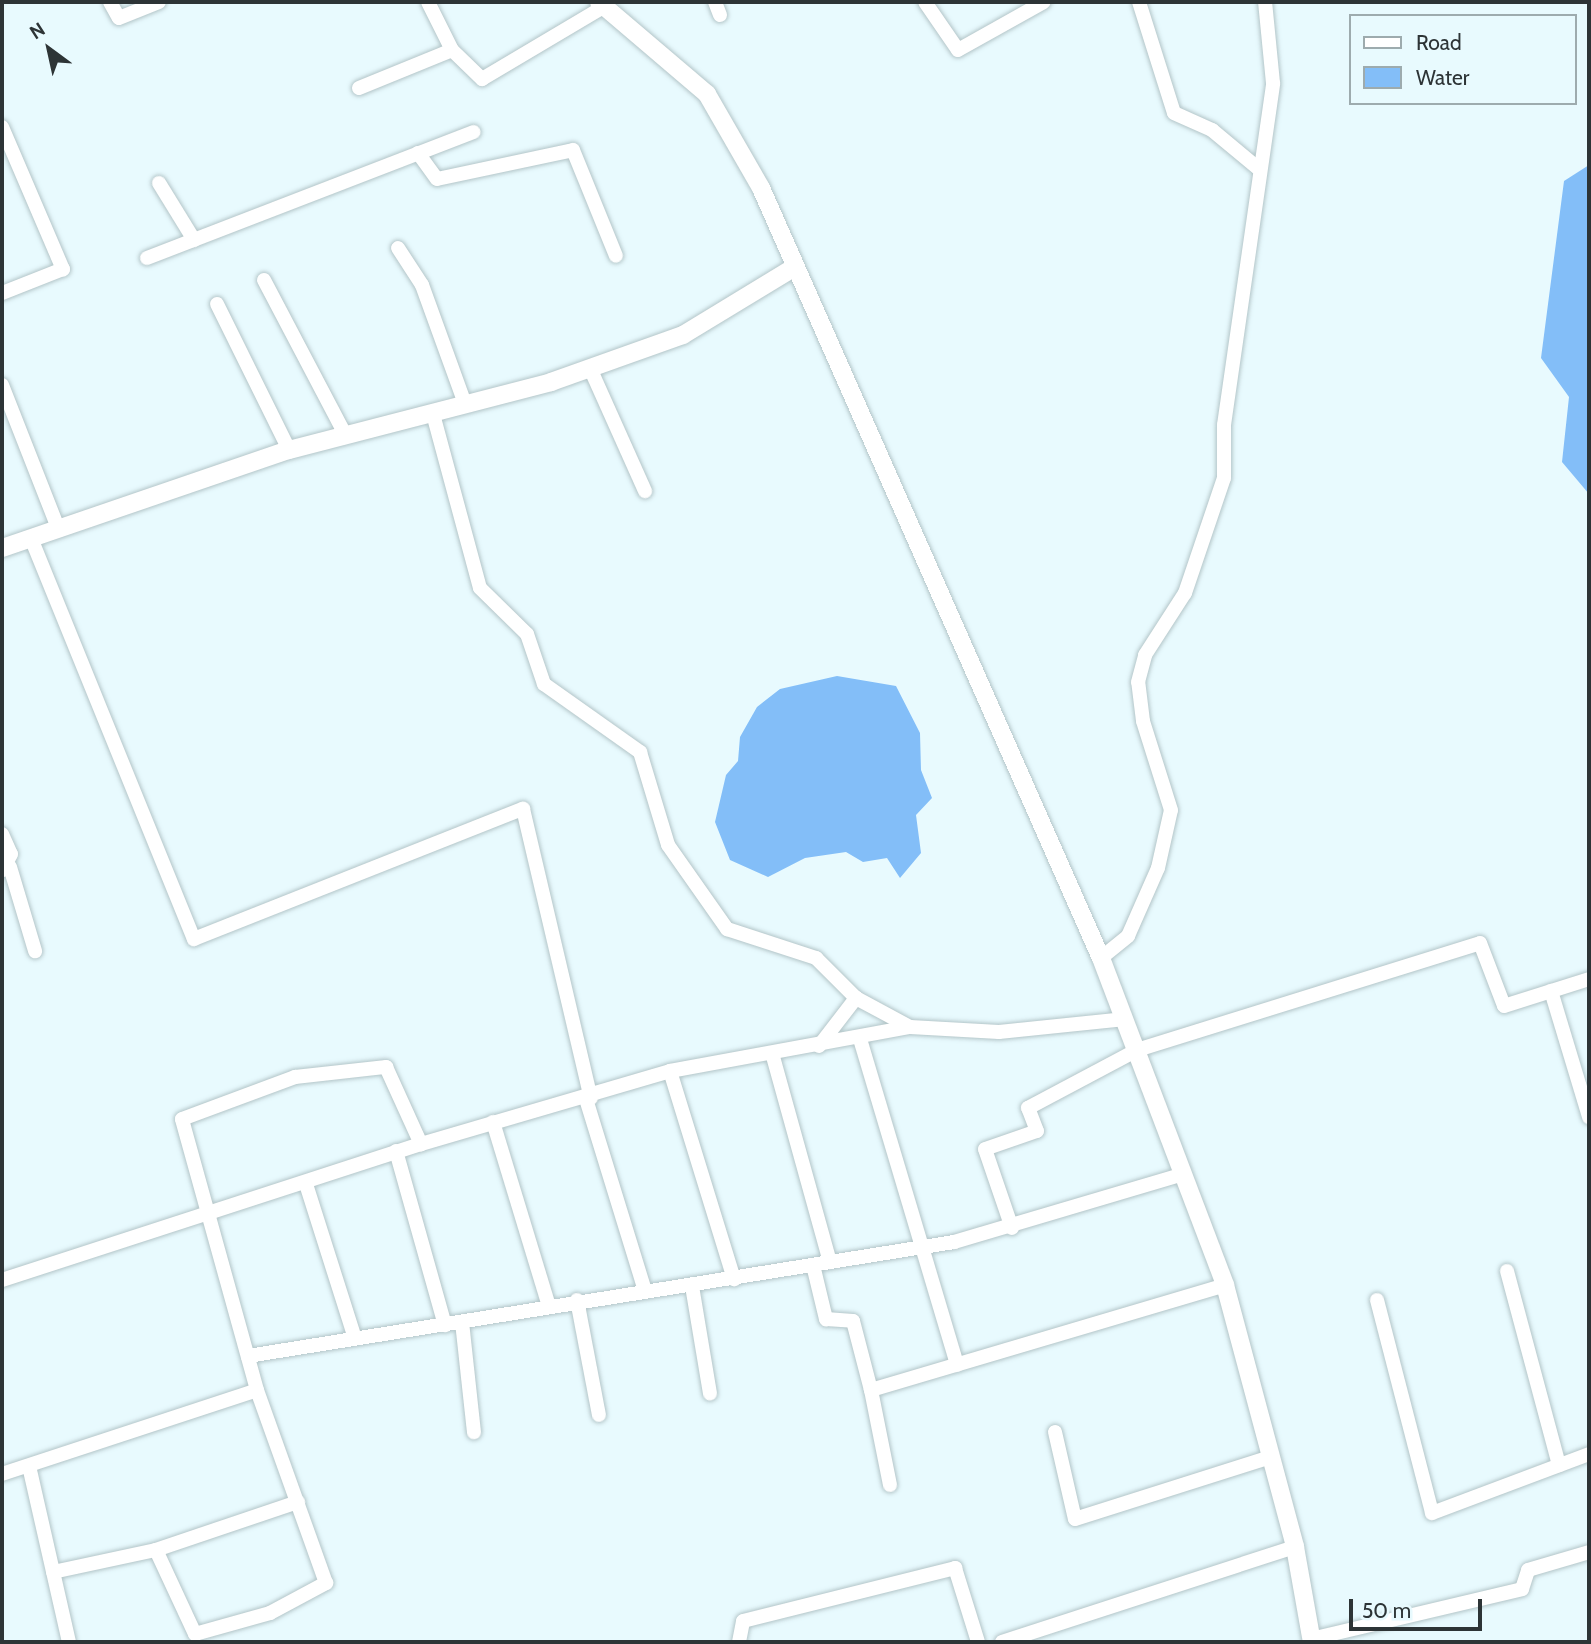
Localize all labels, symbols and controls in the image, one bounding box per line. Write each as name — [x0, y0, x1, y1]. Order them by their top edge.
north arrow — [14, 14, 84, 84]
legend — [1350, 14, 1577, 105]
text: N — [25, 18, 49, 44]
text: Road — [1416, 30, 1462, 55]
text: Water — [1416, 65, 1469, 90]
scale bar — [1353, 1584, 1486, 1628]
text: 50 m — [1362, 1598, 1411, 1623]

